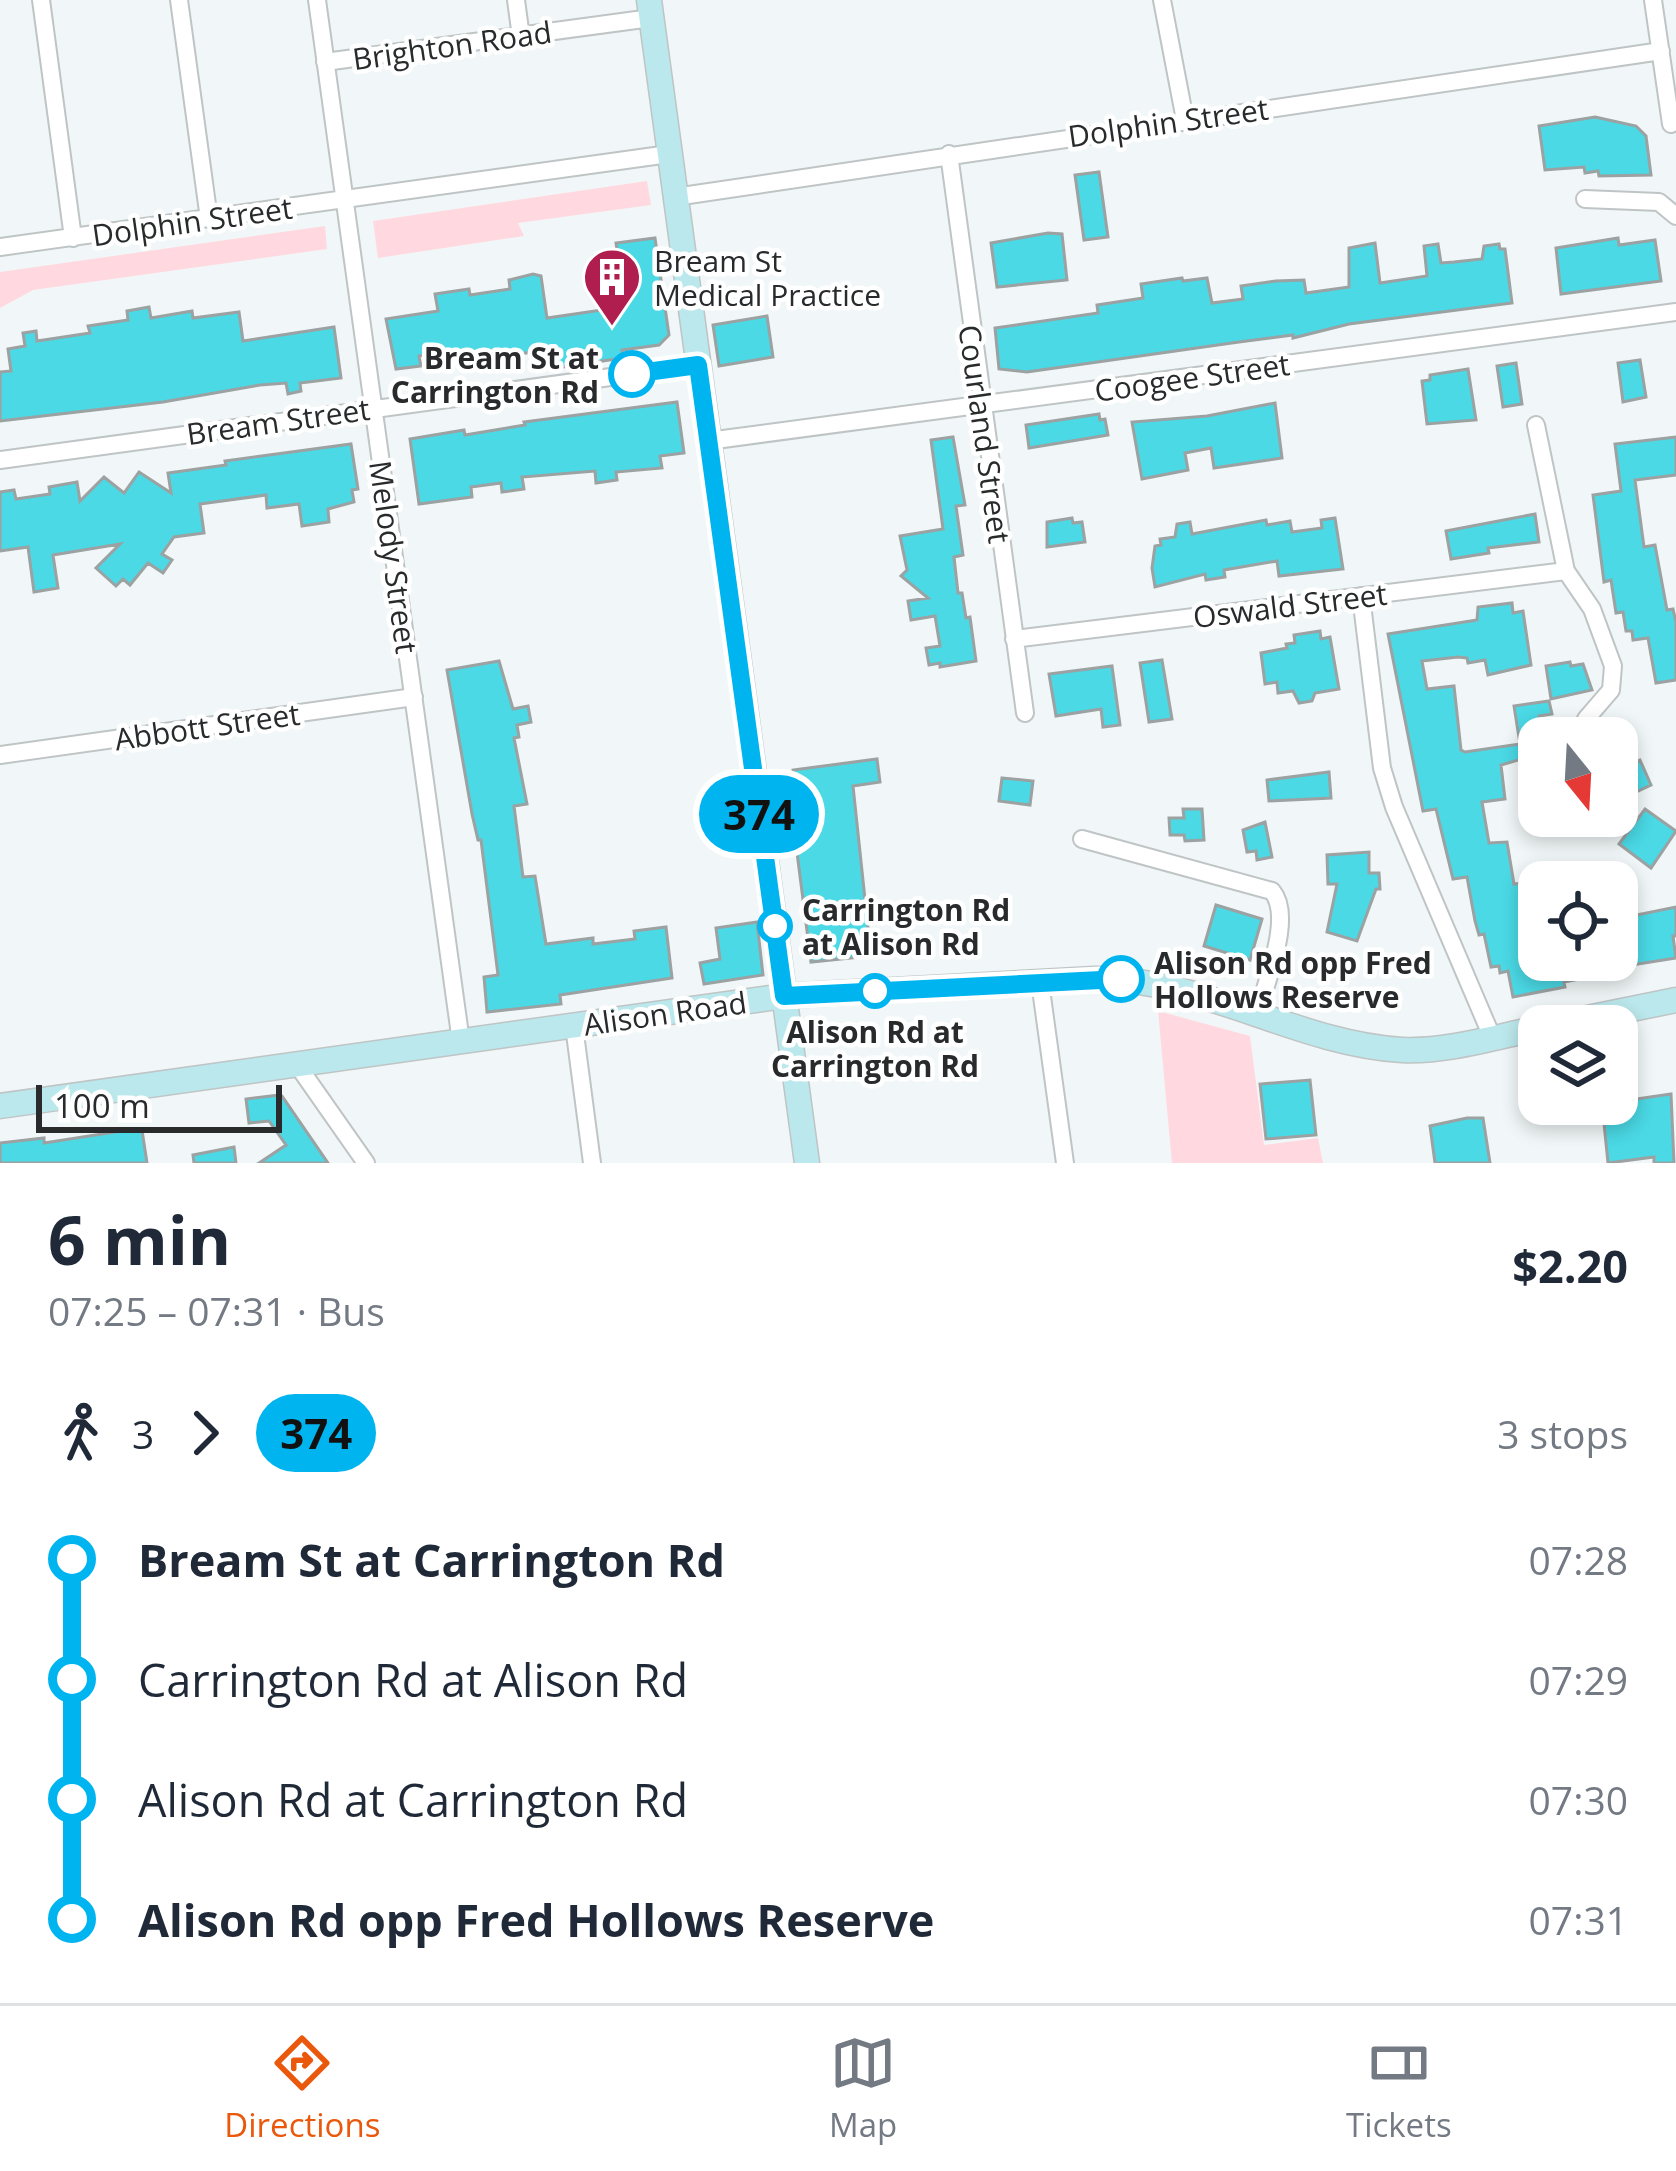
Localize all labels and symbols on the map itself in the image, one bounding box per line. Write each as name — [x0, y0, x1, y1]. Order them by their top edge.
street label: Brighton Road — [350, 11, 554, 79]
street label: Dolphin Street — [1065, 88, 1271, 156]
street label: Dolphin Street — [89, 187, 295, 255]
place label: Bream St Medical Practice — [654, 240, 881, 315]
building icon: Bream St Medical Practice — [581, 246, 643, 328]
street label: Courland Street — [949, 322, 1021, 546]
place label: Bream St at Carrington Rd — [391, 337, 599, 412]
street label: Coogee Street — [1092, 343, 1292, 411]
marker: Bream St at Carrington Rd — [610, 352, 654, 396]
street label: Bream Street — [184, 388, 372, 454]
street label: Melody Street — [360, 458, 428, 656]
street label: Oswald Street — [1191, 573, 1389, 637]
street label: Abbott Street — [112, 693, 302, 759]
north arrow — [1518, 717, 1638, 837]
line badge: 374 — [690, 775, 828, 853]
place label: Carrington Rd at Alison Rd — [802, 889, 1010, 964]
marker: Carrington Rd at Alison Rd — [759, 910, 791, 942]
place label: Alison Rd opp Fred Hollows Reserve — [1154, 942, 1432, 1017]
marker: Alison Rd opp Fred Hollows Reserve — [1099, 957, 1143, 1001]
marker: Alison Rd at Carrington Rd — [859, 975, 891, 1007]
street label: Alison Road — [581, 981, 749, 1045]
place label: Alison Rd at Carrington Rd — [771, 1011, 979, 1086]
scale bar — [36, 1079, 282, 1132]

